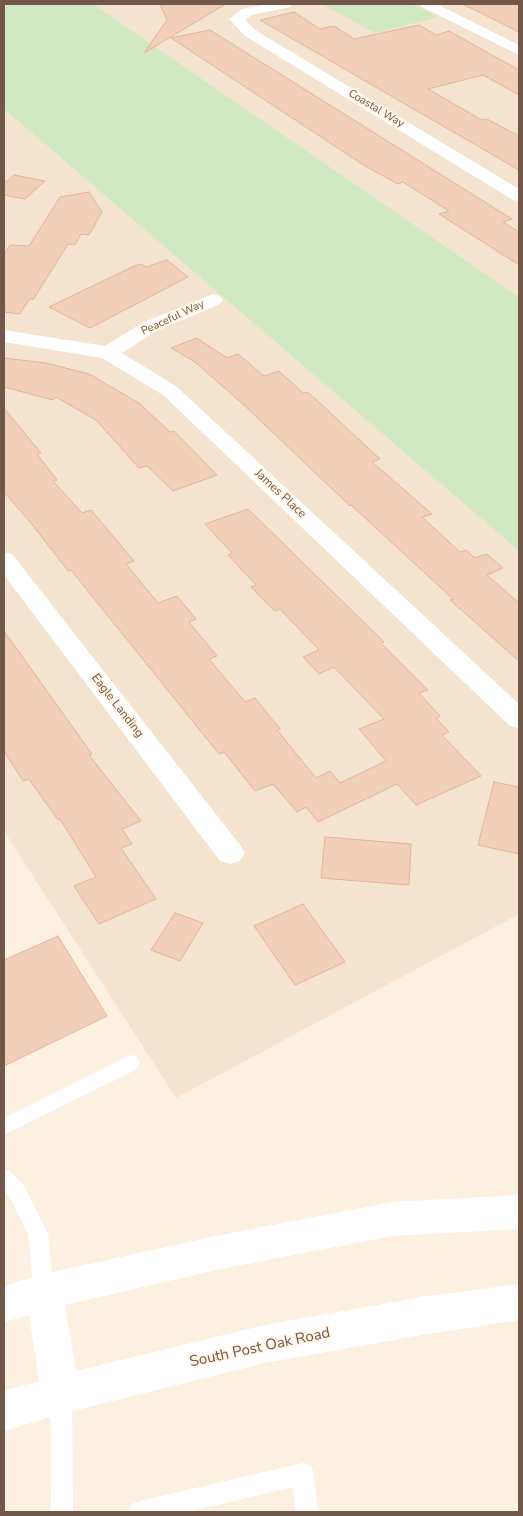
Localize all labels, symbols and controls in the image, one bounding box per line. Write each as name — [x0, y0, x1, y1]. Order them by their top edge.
street label: Coastal Way — [346, 87, 406, 131]
street label: Peaceful Way — [139, 298, 207, 338]
street label: James Place — [251, 467, 309, 521]
street label: Eagle Landing — [88, 671, 146, 741]
street label: South Post Oak Road — [188, 1324, 332, 1372]

